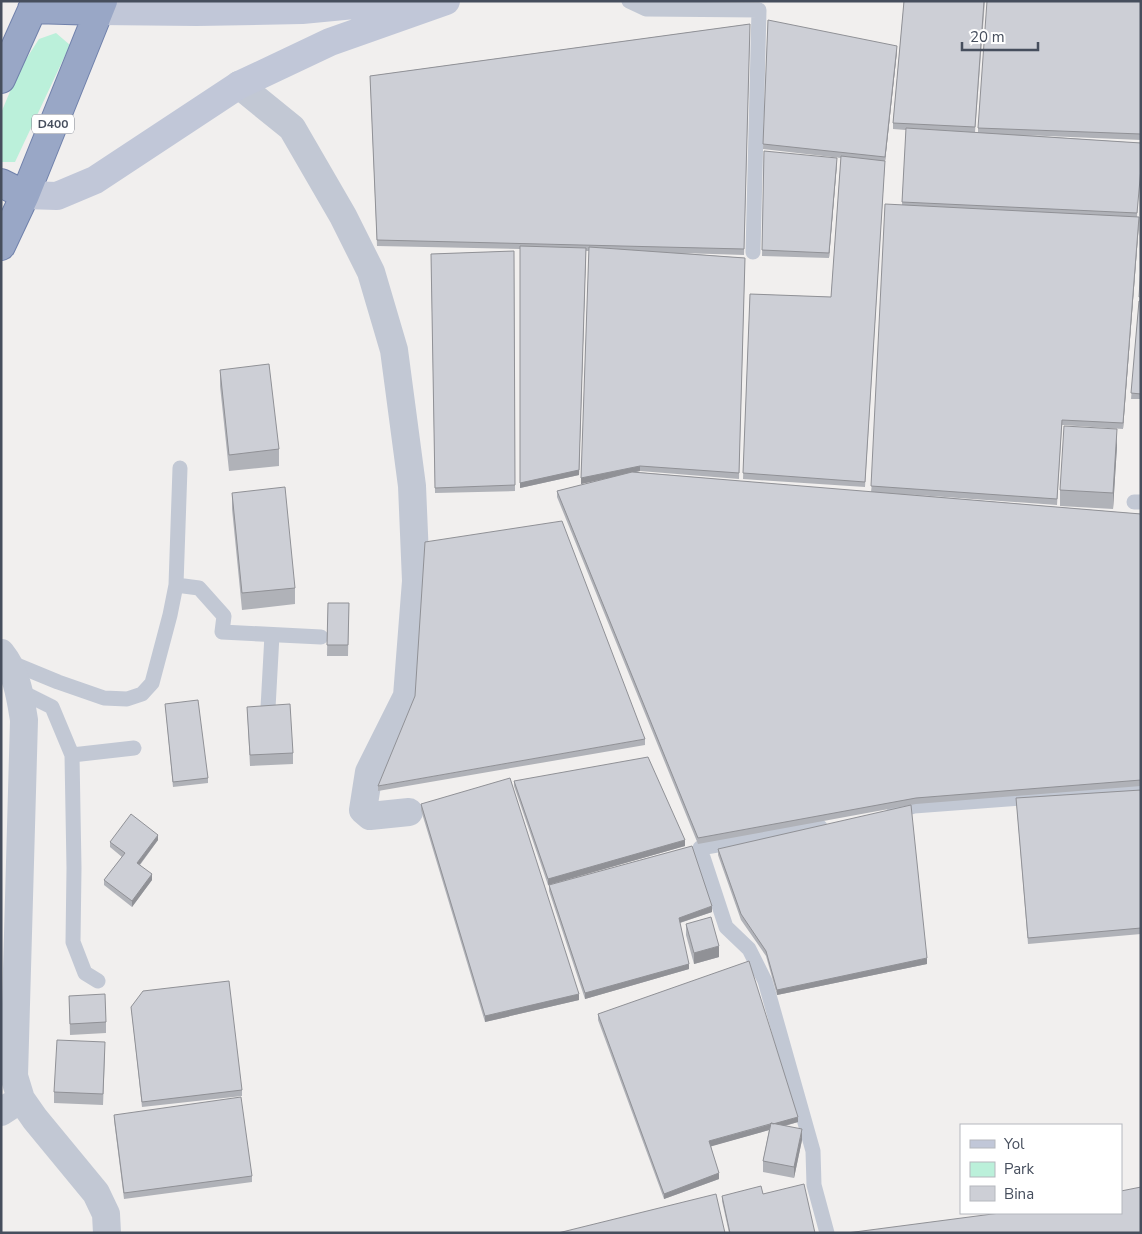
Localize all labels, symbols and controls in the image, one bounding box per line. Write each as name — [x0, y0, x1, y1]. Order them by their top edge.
scale bar — [962, 20, 1038, 52]
text: 20 m — [970, 27, 1005, 47]
road number: D400 — [32, 115, 74, 134]
legend — [960, 1124, 1122, 1214]
text: Yol — [1003, 1134, 1025, 1154]
text: Park — [1004, 1159, 1034, 1179]
text: Bina — [1004, 1184, 1034, 1204]

